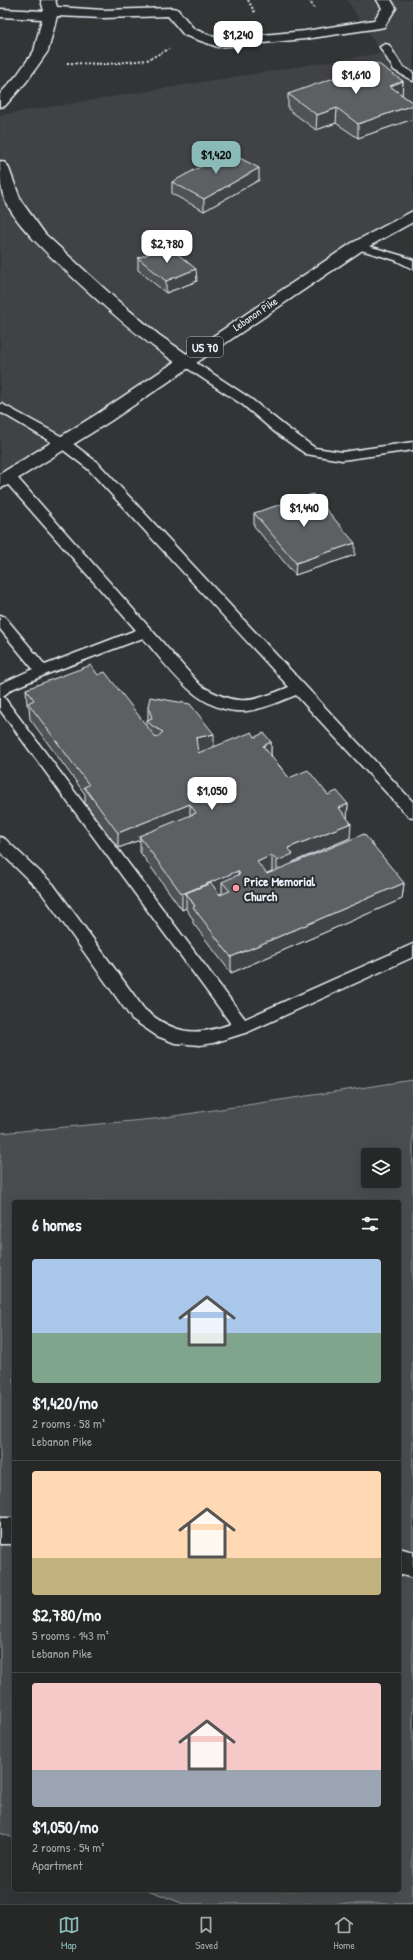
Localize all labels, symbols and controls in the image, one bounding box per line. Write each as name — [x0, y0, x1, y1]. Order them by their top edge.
pin: $1,240 — [205, 21, 271, 55]
text: $1,240 — [223, 25, 253, 43]
pin: $1,610 — [323, 61, 389, 95]
text: $1,610 — [341, 65, 371, 83]
pin: $1,420 — [183, 141, 249, 175]
text: $1,420 — [201, 145, 231, 163]
pin: $2,780 — [134, 230, 200, 264]
text: $2,780 — [150, 234, 184, 252]
street label: Lebanon Pike — [230, 294, 281, 334]
road number: US 70 — [187, 337, 223, 357]
pin: $1,440 — [271, 494, 337, 528]
text: $1,440 — [289, 498, 319, 516]
pin: $1,050 — [179, 777, 245, 811]
text: $1,050 — [196, 781, 228, 799]
place label: Price Memorial Church — [244, 872, 315, 905]
marker: Price Memorial Church — [231, 883, 241, 893]
map controls — [361, 1148, 401, 1188]
button: layers — [361, 1148, 401, 1188]
text: 6 homes — [32, 1213, 82, 1236]
icon: filters — [359, 1213, 381, 1235]
icon: home — [171, 1285, 243, 1357]
text: $1,420/mo — [32, 1391, 98, 1414]
text: 2 rooms · 58 m² — [32, 1414, 105, 1432]
text: Lebanon Pike — [32, 1432, 92, 1450]
icon: home — [171, 1497, 243, 1569]
text: $2,780/mo — [32, 1603, 101, 1626]
text: 5 rooms · 143 m² — [32, 1626, 109, 1644]
text: Lebanon Pike — [32, 1644, 92, 1662]
icon: home — [171, 1709, 243, 1781]
text: $1,050/mo — [32, 1815, 98, 1838]
text: 2 rooms · 54 m² — [32, 1838, 104, 1856]
text: Apartment — [32, 1856, 83, 1874]
tab: Map — [58, 1914, 80, 1952]
tab: Saved — [195, 1914, 218, 1952]
tab: Home — [333, 1914, 355, 1952]

